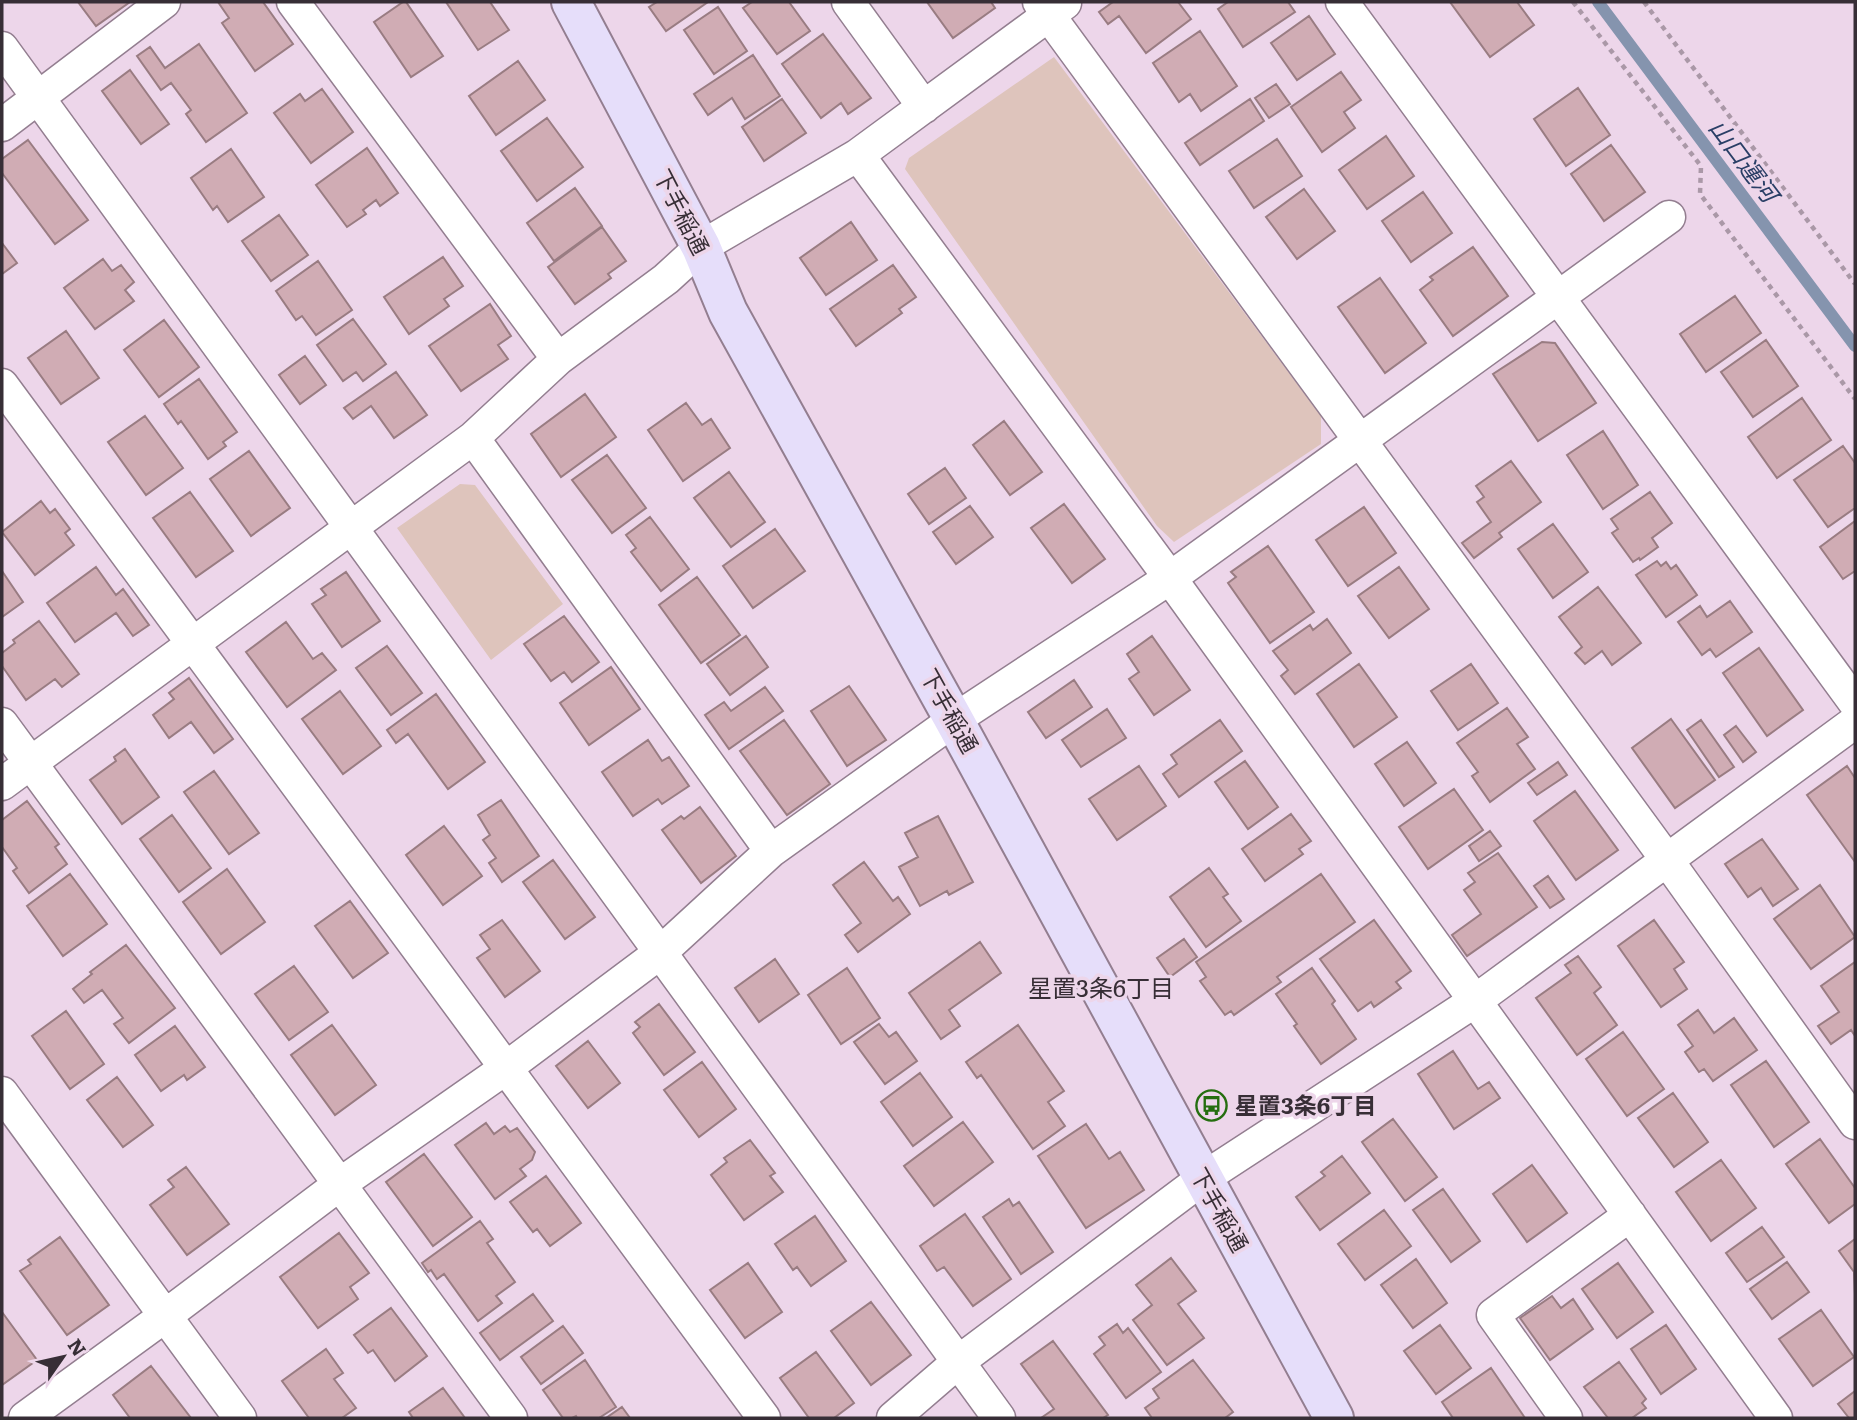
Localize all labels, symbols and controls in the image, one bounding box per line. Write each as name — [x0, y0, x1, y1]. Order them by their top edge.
water label: 山口運河 — [1702, 111, 1790, 212]
street label: 下手稲通 — [647, 162, 719, 260]
street label: 下手稲通 — [914, 662, 988, 759]
district label: 星置3条6丁目 — [1028, 969, 1174, 1004]
place label: 星置3条6丁目 — [1235, 1087, 1376, 1121]
bus stop icon: 星置3条6丁目 — [1195, 1089, 1229, 1123]
street label: 下手稲通 — [1184, 1161, 1258, 1258]
north arrow — [28, 1322, 98, 1392]
text: N — [62, 1332, 94, 1361]

